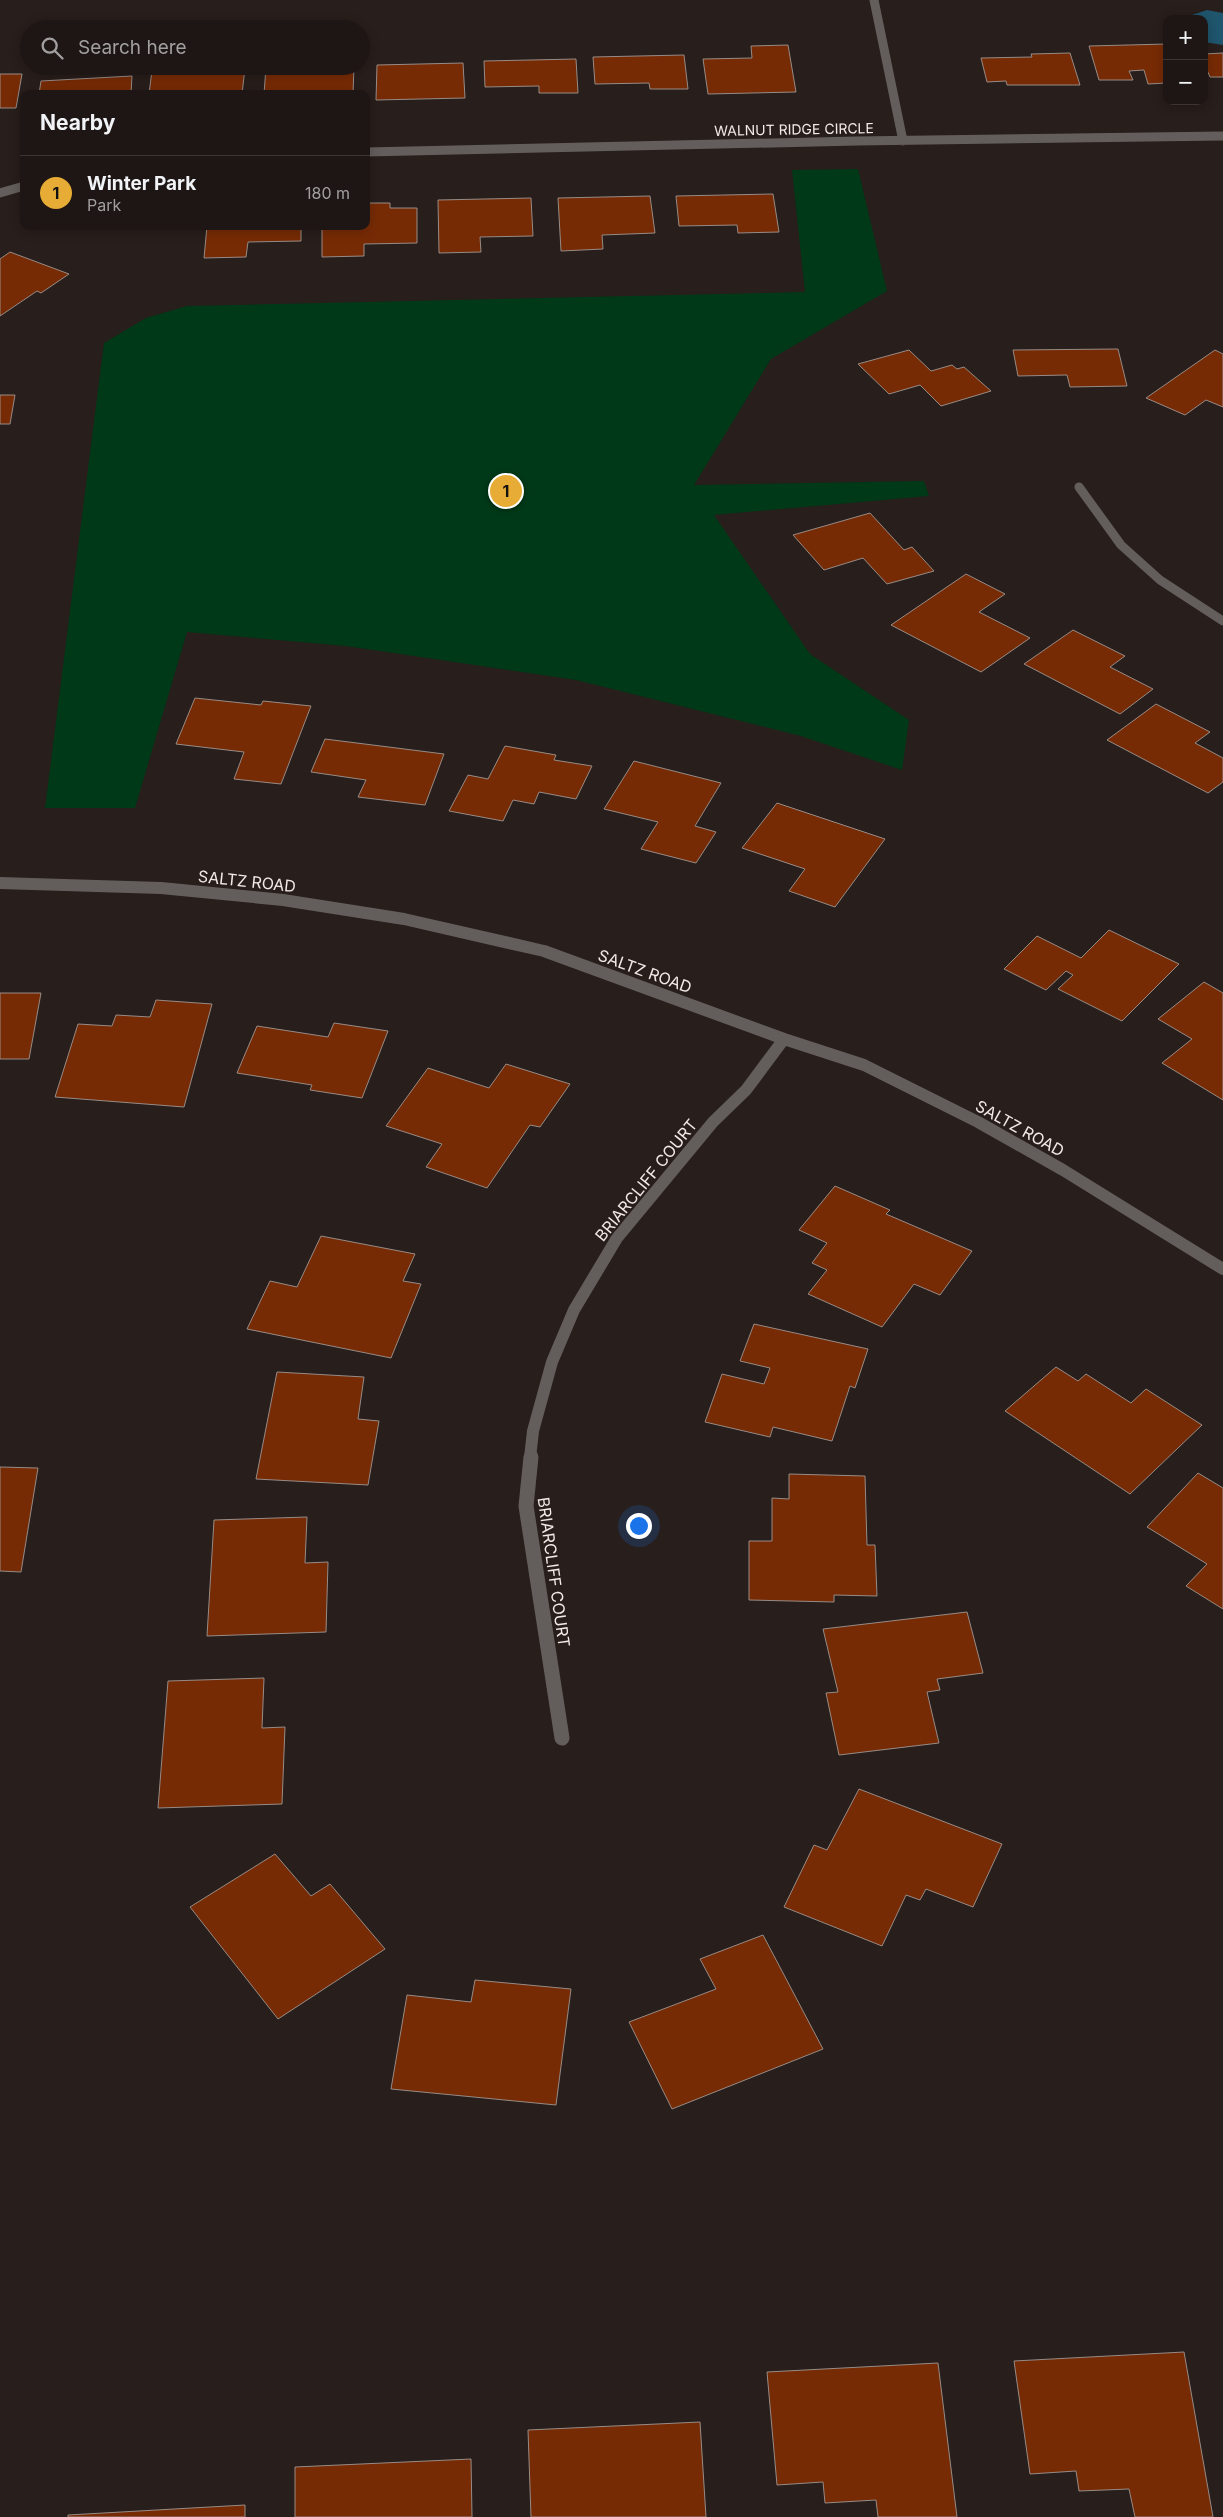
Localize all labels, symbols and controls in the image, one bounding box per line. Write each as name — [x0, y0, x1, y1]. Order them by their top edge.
map controls — [1163, 15, 1208, 105]
button: + — [1163, 15, 1208, 60]
search box — [20, 20, 370, 75]
icon: search — [38, 34, 66, 62]
text: Search here — [78, 36, 187, 59]
button: − — [1163, 60, 1208, 105]
text: Nearby — [40, 110, 115, 135]
street label: WALNUT RIDGE CIRCLE — [714, 119, 874, 139]
text: Winter Park — [87, 172, 196, 195]
text: 1 — [53, 183, 59, 203]
text: 180 m — [305, 183, 350, 203]
text: Park — [87, 195, 121, 215]
pin: 1 — [490, 472, 522, 510]
street label: SALTZ ROAD — [197, 866, 297, 896]
street label: SALTZ ROAD — [595, 945, 695, 997]
street label: SALTZ ROAD — [972, 1095, 1068, 1161]
street label: BRIARCLIFF COURT — [591, 1115, 701, 1245]
street label: BRIARCLIFF COURT — [534, 1496, 574, 1648]
your location — [626, 1513, 652, 1539]

